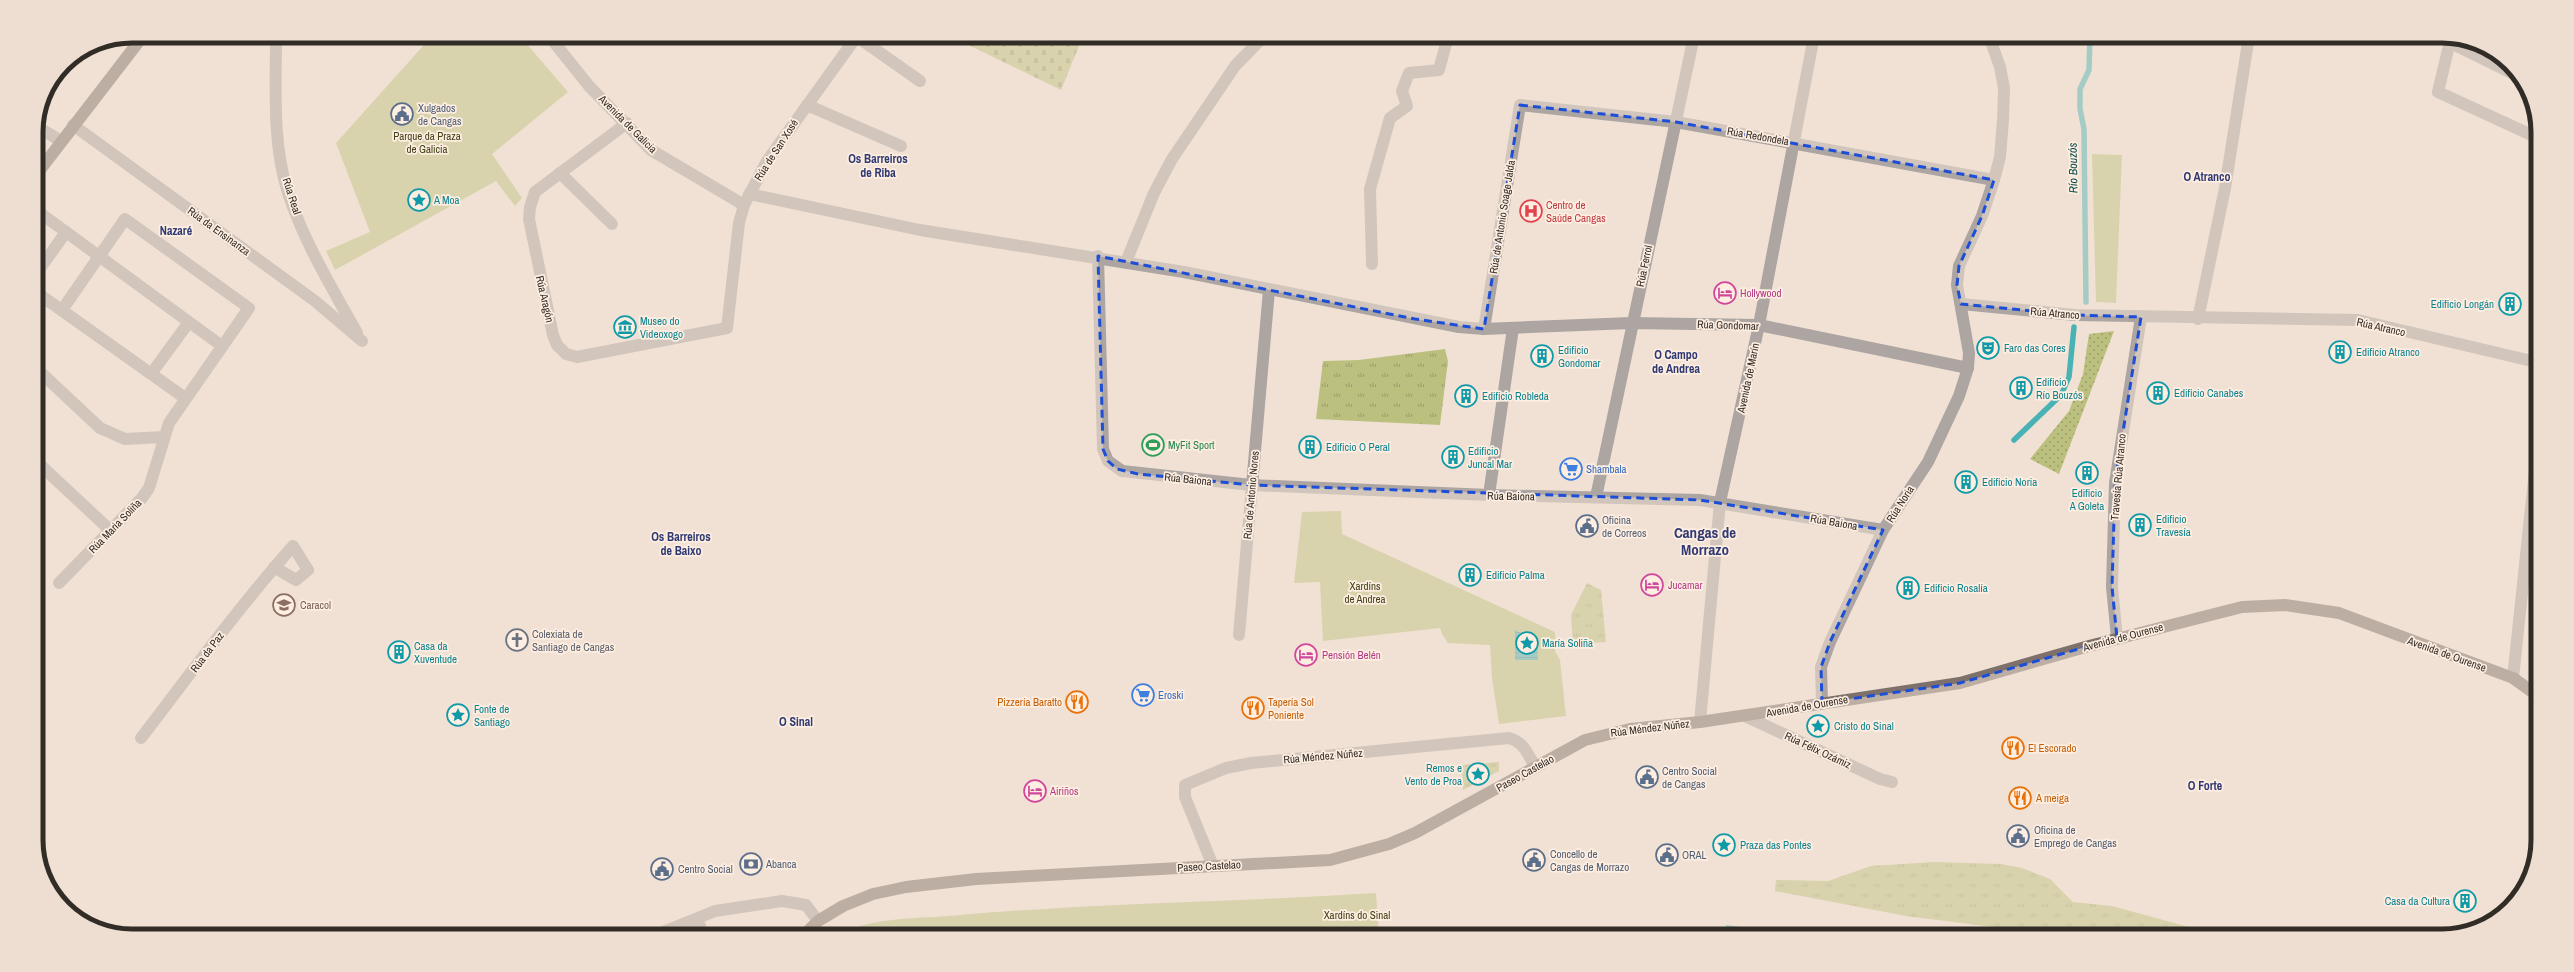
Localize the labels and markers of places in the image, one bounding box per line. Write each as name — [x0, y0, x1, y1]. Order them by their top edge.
public building icon: Xulgados de Cangas — [389, 101, 415, 127]
place label: Xulgados de Cangas — [418, 101, 462, 128]
place icon: A Moa — [406, 187, 432, 213]
place label: A Moa — [433, 193, 460, 207]
hospital icon: Centro de Saúde Cangas — [1518, 198, 1544, 224]
place label: Centro de Saúde Cangas — [1546, 198, 1606, 225]
hotel icon: Hollywood — [1712, 280, 1738, 306]
place label: Hollywood — [1740, 286, 1782, 300]
building icon: Edificio Longán — [2497, 291, 2523, 317]
place label: Edificio Longán — [2431, 297, 2494, 311]
museum icon: Museo do Videoxogo — [612, 314, 638, 340]
place label: Museo do Videoxogo — [640, 314, 683, 341]
theatre icon: Faro das Cores — [1975, 335, 2001, 361]
building icon: Edificio Atranco — [2327, 339, 2353, 365]
place label: Faro das Cores — [2004, 341, 2066, 355]
building icon: Edificio Gondomar — [1529, 343, 1555, 369]
place label: Edificio Gondomar — [1558, 343, 1601, 370]
place label: Edificio Atranco — [2356, 345, 2420, 359]
building icon: Edificio Río Bouzós — [2008, 375, 2034, 401]
place label: Edificio Río Bouzós — [2036, 375, 2083, 402]
building icon: Edificio Canabes — [2145, 380, 2171, 406]
building icon: Edificio Robleda — [1453, 383, 1479, 409]
place label: Edificio Canabes — [2174, 386, 2244, 400]
place label: Edificio Robleda — [1482, 389, 1549, 403]
sports icon: MyFit Sport — [1140, 432, 1166, 458]
building icon: Edificio O Peral — [1297, 434, 1323, 460]
place label: MyFit Sport — [1168, 438, 1215, 452]
place label: Edificio O Peral — [1326, 440, 1390, 454]
building icon: Edificio Juncal Mar — [1440, 444, 1466, 470]
place label: Edificio Juncal Mar — [1468, 444, 1512, 471]
supermarket icon: Shambala — [1558, 456, 1584, 482]
building icon: Edificio A Goleta — [2074, 460, 2100, 486]
place label: Shambala — [1586, 462, 1627, 476]
building icon: Edificio Noria — [1953, 469, 1979, 495]
place label: Edificio Noria — [1982, 475, 2037, 489]
place label: Edificio A Goleta — [2069, 486, 2104, 513]
building icon: Edificio Travesía — [2127, 512, 2153, 538]
place label: Edificio Travesía — [2156, 512, 2191, 539]
public building icon: Oficina de Correos — [1574, 513, 1600, 539]
place label: Oficina de Correos — [1602, 513, 1647, 540]
building icon: Edificio Palma — [1457, 562, 1483, 588]
place label: Edificio Palma — [1486, 568, 1545, 582]
hotel icon: Jucamar — [1639, 572, 1665, 598]
building icon: Edificio Rosalía — [1895, 575, 1921, 601]
place label: Jucamar — [1668, 578, 1703, 592]
place label: Edificio Rosalía — [1924, 581, 1988, 595]
school or university icon: Caracol — [271, 592, 297, 618]
place label: Caracol — [300, 598, 331, 612]
church icon: Colexiata de Santiago de Cangas — [504, 627, 530, 653]
place label: Colexiata de Santiago de Cangas — [532, 627, 615, 654]
place icon: María Soliña — [1514, 630, 1540, 656]
place label: María Soliña — [1542, 636, 1593, 650]
building icon: Casa da Xuventude — [386, 639, 412, 665]
place label: Casa da Xuventude — [414, 639, 457, 666]
hotel icon: Pensión Belén — [1293, 642, 1319, 668]
place label: Pensión Belén — [1322, 648, 1381, 662]
supermarket icon: Eroski — [1130, 682, 1156, 708]
place label: Eroski — [1158, 688, 1184, 702]
restaurant icon: Pizzería Baratto — [1064, 689, 1090, 715]
place label: Pizzería Baratto — [997, 695, 1062, 709]
restaurant icon: Tapería Sol Poniente — [1240, 695, 1266, 721]
place label: Tapería Sol Poniente — [1268, 695, 1314, 722]
place icon: Fonte de Santiago — [445, 702, 471, 728]
place label: Fonte de Santiago — [474, 702, 510, 729]
place icon: Cristo do Sinal — [1805, 713, 1831, 739]
place label: Cristo do Sinal — [1834, 719, 1894, 733]
restaurant icon: El Escorado — [2000, 735, 2026, 761]
place label: El Escorado — [2028, 741, 2077, 755]
place label: Remos e Vento de Proa — [1405, 761, 1462, 788]
place icon: Remos e Vento de Proa — [1465, 761, 1491, 787]
public building icon: Centro Social de Cangas — [1634, 764, 1660, 790]
place label: Centro Social de Cangas — [1662, 764, 1717, 791]
hotel icon: Airiños — [1022, 778, 1048, 804]
place label: Airiños — [1049, 784, 1079, 798]
restaurant icon: A meiga — [2007, 785, 2033, 811]
place label: A meiga — [2035, 791, 2069, 805]
public building icon: Oficina de Emprego de Cangas — [2005, 823, 2031, 849]
place label: Oficina de Emprego de Cangas — [2034, 823, 2117, 850]
place icon: Praza das Pontes — [1711, 832, 1737, 858]
place label: Praza das Pontes — [1740, 838, 1812, 852]
public building icon: ORAL — [1654, 842, 1680, 868]
public building icon: Concello de Cangas de Morrazo — [1521, 847, 1547, 873]
place label: Concello de Cangas de Morrazo — [1550, 847, 1629, 874]
place label: ORAL — [1682, 848, 1707, 862]
bank icon: Abanca — [738, 851, 764, 877]
public building icon: Centro Social — [649, 856, 675, 882]
place label: Abanca — [765, 857, 797, 871]
place label: Centro Social — [678, 862, 733, 876]
building icon: Casa da Cultura — [2452, 888, 2478, 914]
place label: Casa da Cultura — [2385, 894, 2450, 908]

